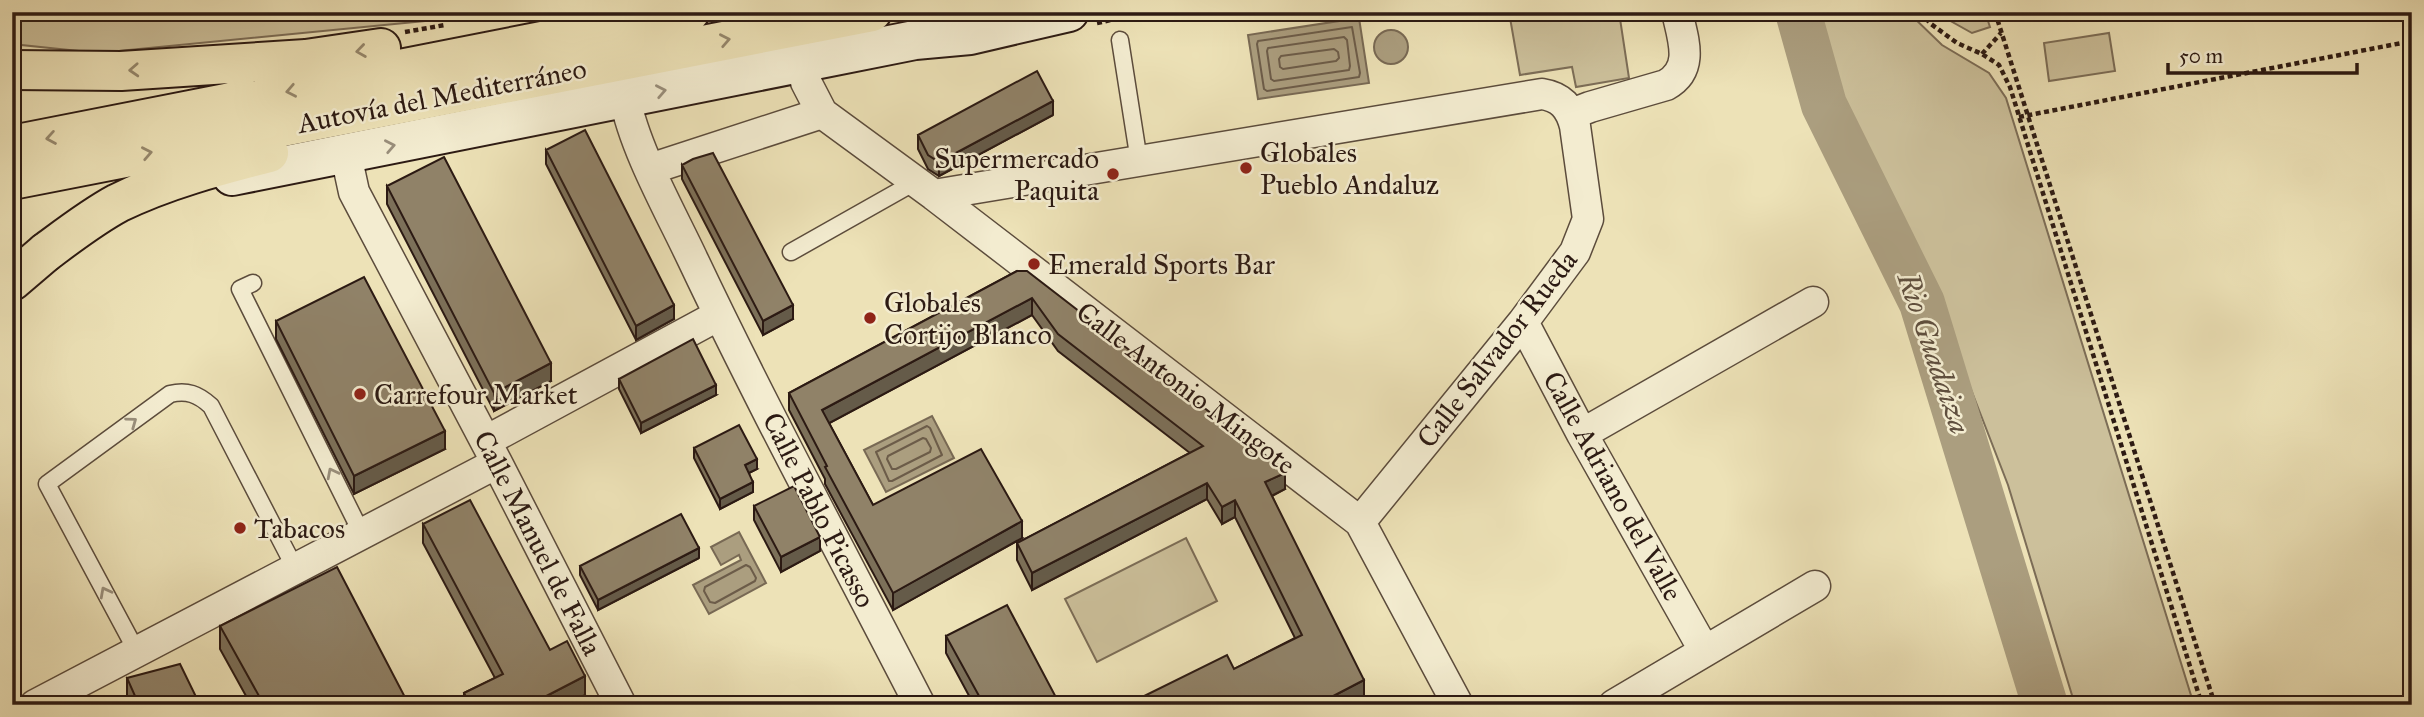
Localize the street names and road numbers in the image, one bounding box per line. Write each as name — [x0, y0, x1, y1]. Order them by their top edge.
street label: Autovía del Mediterráneo — [294, 51, 589, 141]
street label: Calle Salvador Rueda — [1409, 243, 1585, 455]
street label: Calle Antonio Mingote — [1069, 294, 1303, 482]
street label: Calle Adriano del Valle — [1535, 365, 1691, 607]
street label: Calle Pablo Picasso — [755, 407, 883, 613]
street label: Calle Manuel de Falla — [466, 425, 610, 661]

